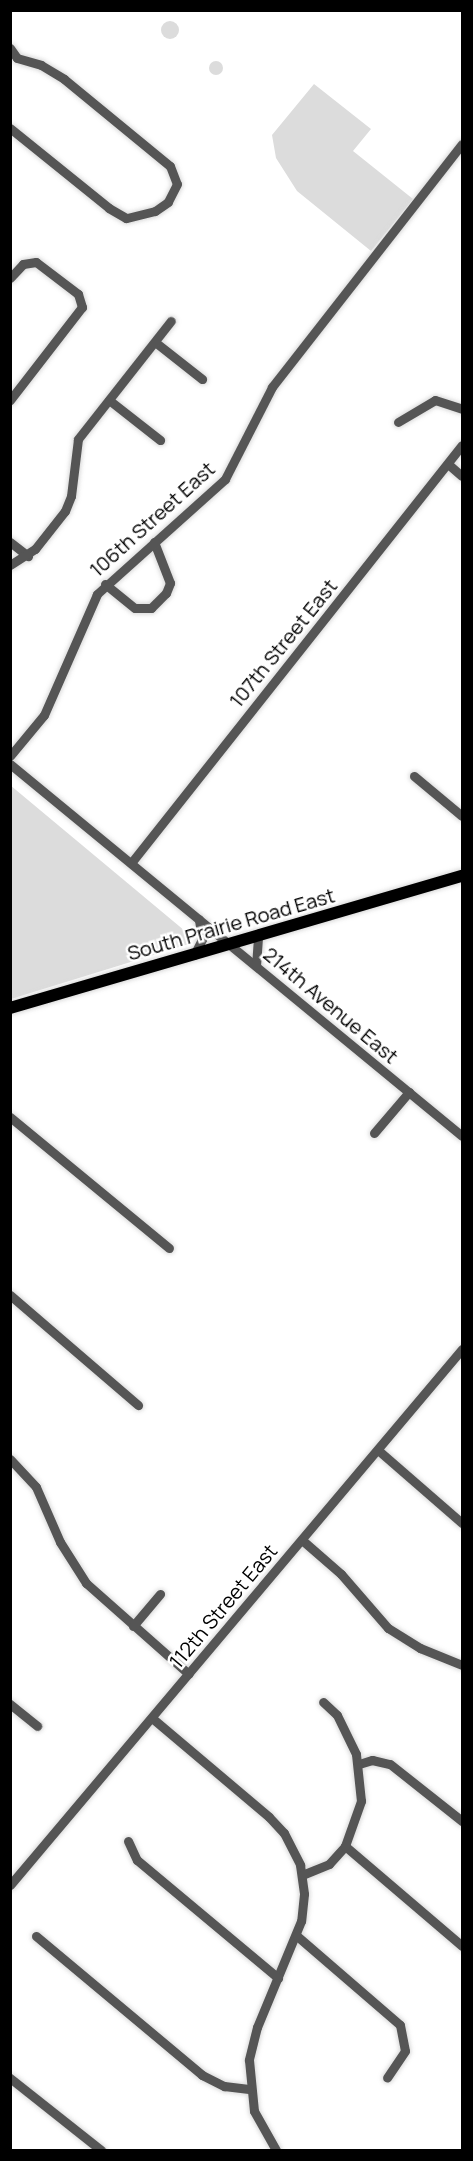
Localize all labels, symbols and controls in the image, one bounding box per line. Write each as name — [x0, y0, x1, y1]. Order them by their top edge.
street label: 106th Street East — [84, 457, 220, 581]
street label: 107th Street East — [224, 574, 342, 712]
street label: South Prairie Road East — [125, 883, 337, 965]
street label: 214th Avenue East — [259, 942, 403, 1068]
street label: 112th Street East — [164, 1539, 282, 1673]

